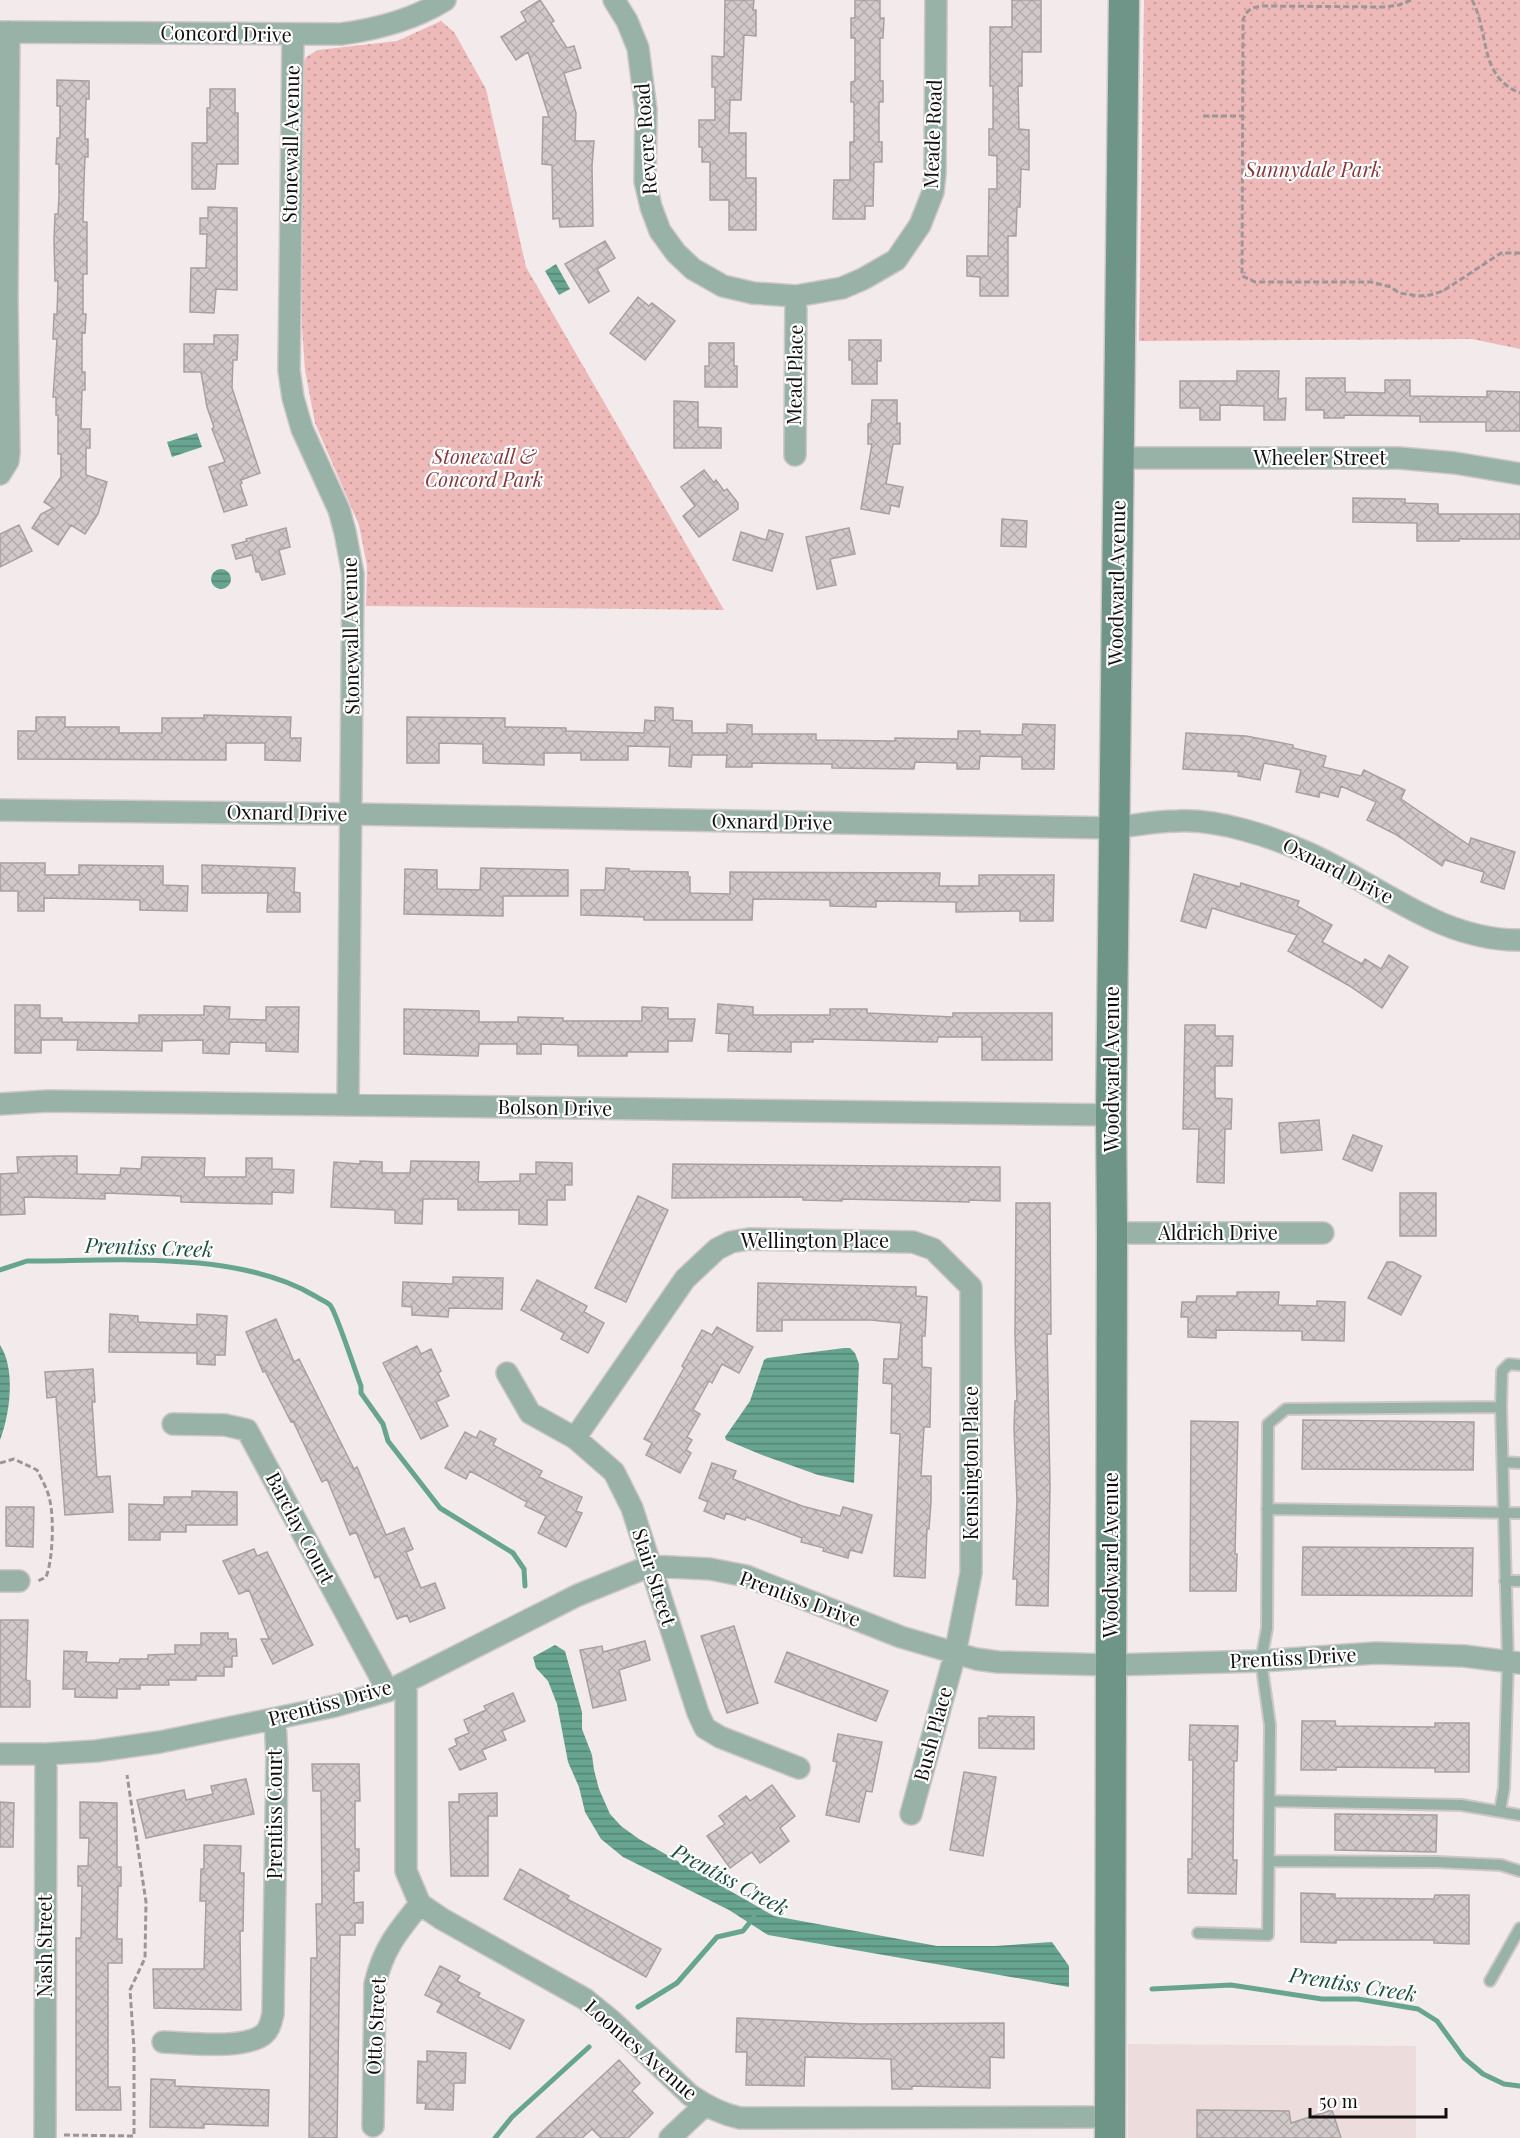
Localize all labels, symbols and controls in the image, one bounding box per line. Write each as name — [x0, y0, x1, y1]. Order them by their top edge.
street label: Concord Drive — [160, 18, 292, 47]
street label: Stonewall Avenue — [275, 65, 304, 223]
street label: Meade Road — [916, 78, 947, 189]
street label: Revere Road — [627, 82, 662, 196]
park label: Sunnydale Park — [1244, 155, 1381, 182]
street label: Mead Place — [779, 324, 808, 426]
park label: Stonewall & Concord Park — [425, 442, 543, 492]
street label: Wheeler Street — [1253, 443, 1387, 470]
street label: Woodward Avenue — [1101, 500, 1130, 667]
street label: Stonewall Avenue — [335, 557, 364, 715]
street label: Oxnard Drive — [226, 797, 348, 826]
street label: Oxnard Drive — [711, 806, 833, 835]
street label: Oxnard Drive — [1279, 830, 1399, 909]
street label: Woodward Avenue — [1097, 986, 1124, 1153]
street label: Bolson Drive — [497, 1092, 613, 1121]
street label: Aldrich Drive — [1157, 1218, 1278, 1245]
street label: Wellington Place — [740, 1226, 889, 1253]
water label: Prentiss Creek — [84, 1230, 214, 1262]
street label: Kensington Place — [956, 1386, 983, 1540]
street label: Barclay Court — [261, 1467, 343, 1589]
street label: Woodward Avenue — [1096, 1472, 1123, 1639]
street label: Stair Street — [627, 1524, 684, 1630]
street label: Prentiss Drive — [736, 1563, 865, 1632]
street label: Prentiss Drive — [1229, 1640, 1357, 1673]
street label: Prentiss Drive — [265, 1672, 394, 1731]
street label: Bush Place — [906, 1683, 957, 1784]
street label: Prentiss Court — [260, 1748, 287, 1879]
water label: Prentiss Creek — [667, 1835, 794, 1921]
street label: Nash Street — [30, 1894, 57, 1998]
water label: Prentiss Creek — [1287, 1959, 1419, 2007]
street label: Otto Street — [358, 1975, 391, 2075]
street label: Loomes Avenue — [580, 1992, 704, 2105]
scale bar — [1310, 2081, 1446, 2119]
text: 50 m — [1319, 2089, 1358, 2113]

